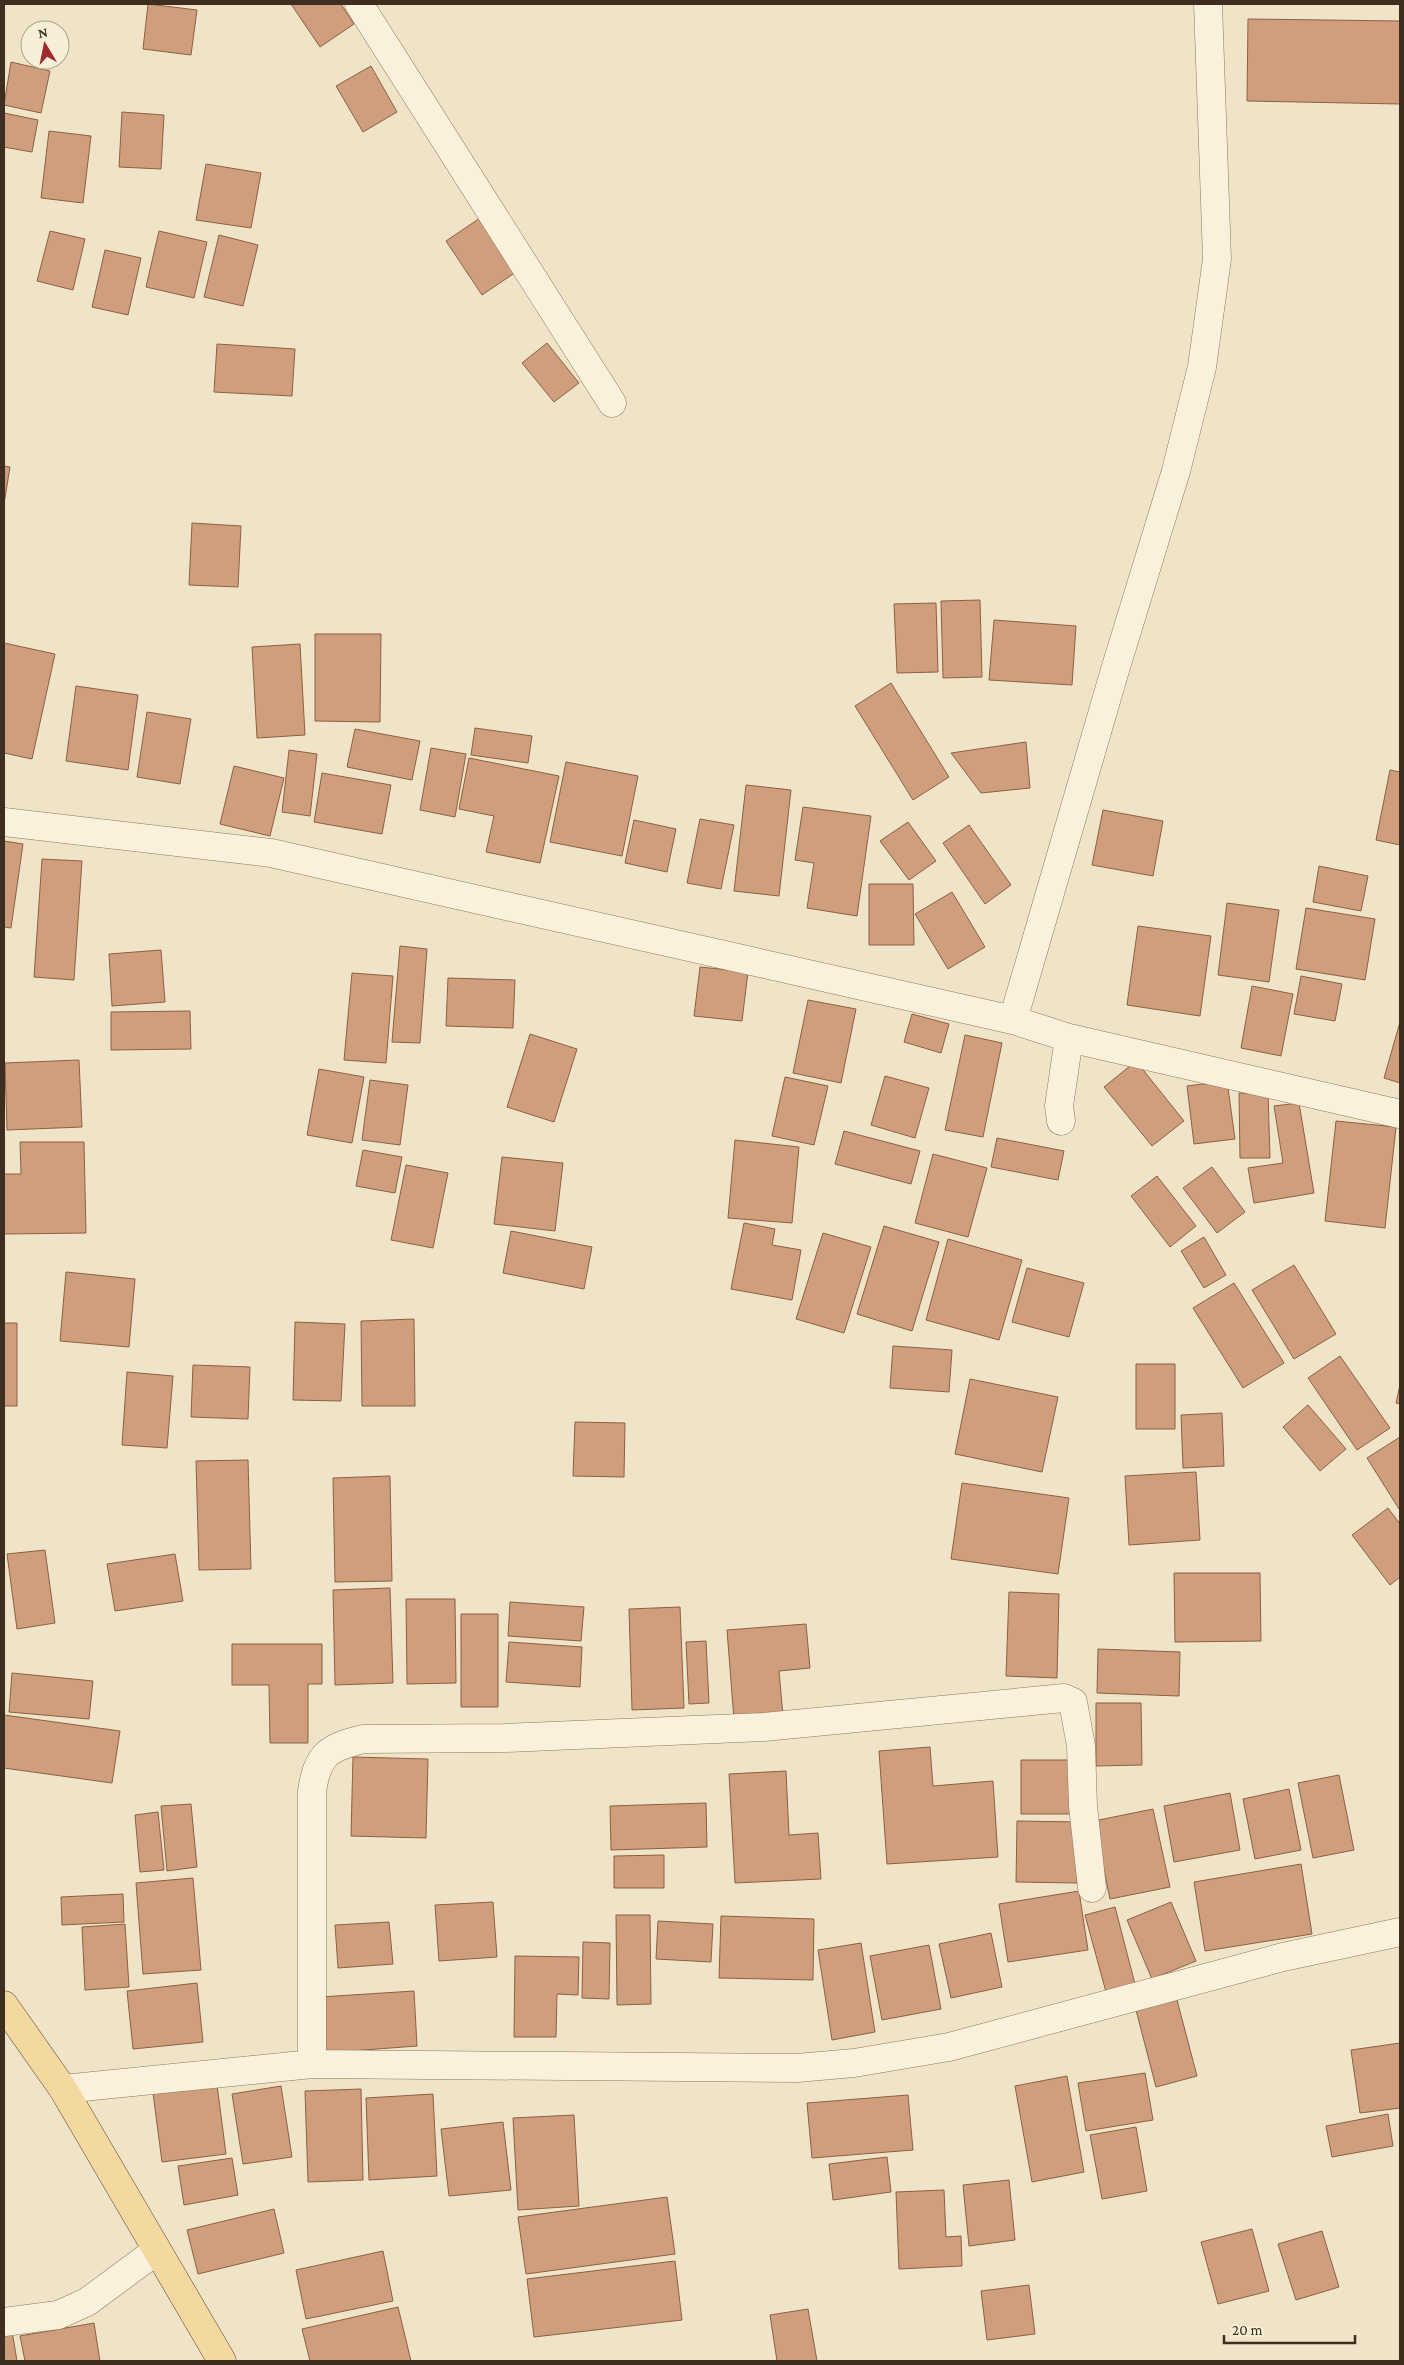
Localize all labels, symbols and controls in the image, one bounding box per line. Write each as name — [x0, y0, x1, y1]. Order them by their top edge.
north arrow — [20, 20, 70, 70]
text: N — [37, 23, 49, 41]
scale bar — [1224, 2312, 1355, 2344]
text: 20 m — [1232, 2322, 1263, 2338]

